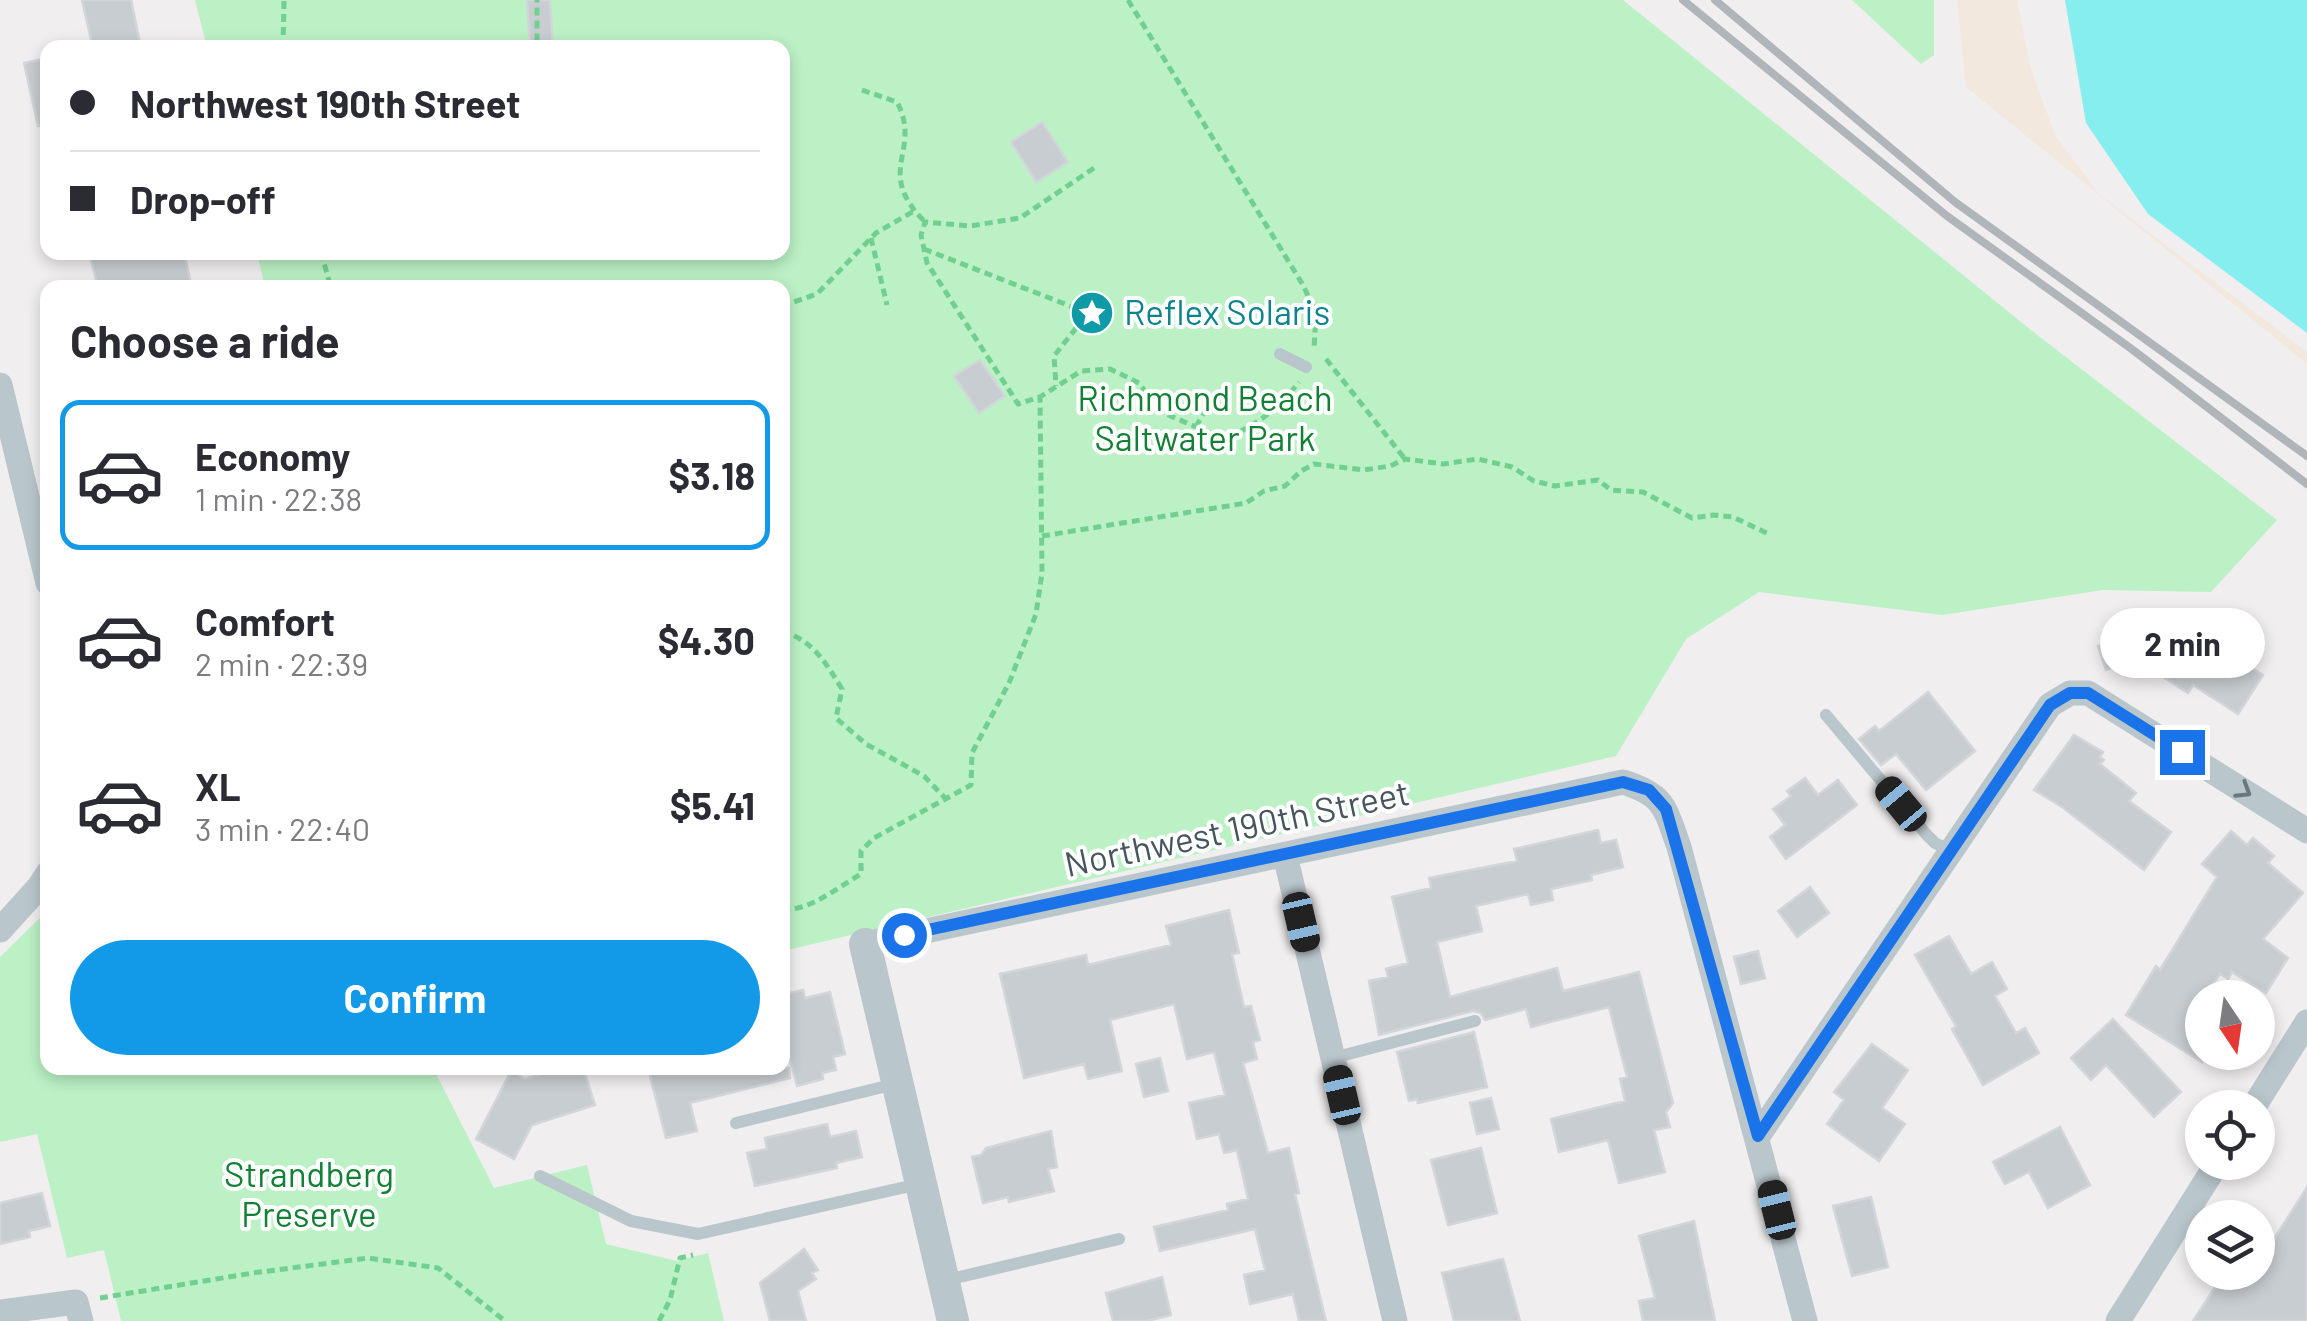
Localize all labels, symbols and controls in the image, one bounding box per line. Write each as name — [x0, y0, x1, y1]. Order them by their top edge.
text: Northwest 190th Street — [130, 80, 520, 126]
text: Drop-off — [130, 176, 276, 222]
place icon: Reflex Solaris — [1069, 290, 1115, 336]
place label: Reflex Solaris — [1124, 290, 1330, 332]
text: Choose a ride — [70, 313, 340, 367]
park label: Richmond Beach Saltwater Park — [1077, 376, 1333, 458]
icon: car — [75, 430, 165, 520]
text: Economy — [195, 433, 350, 479]
text: $3.18 — [668, 452, 755, 498]
text: 1 min · 22:38 — [195, 479, 362, 517]
icon: car — [75, 595, 165, 685]
text: Comfort — [195, 598, 335, 644]
callout: 2 min — [2100, 607, 2264, 677]
text: $4.30 — [658, 617, 755, 663]
text: 2 min — [2144, 624, 2221, 662]
text: 2 min · 22:39 — [195, 644, 368, 682]
route end — [2160, 730, 2205, 775]
icon: car — [75, 760, 165, 850]
text: XL — [195, 763, 241, 809]
street label: Northwest 190th Street — [1060, 770, 1413, 884]
car — [1870, 771, 1932, 837]
one-way arrow — [2233, 778, 2251, 797]
text: $5.41 — [670, 782, 755, 828]
text: 3 min · 22:40 — [195, 809, 370, 847]
car — [1280, 889, 1322, 955]
route start — [882, 913, 927, 958]
button: Confirm — [70, 940, 760, 1055]
north arrow — [2185, 980, 2275, 1070]
map controls — [2185, 980, 2275, 1290]
car — [1321, 1062, 1363, 1128]
button: locate — [2185, 1090, 2275, 1180]
park label: Strandberg Preserve — [224, 1152, 394, 1234]
car — [1755, 1177, 1799, 1243]
button: layers — [2185, 1200, 2275, 1290]

